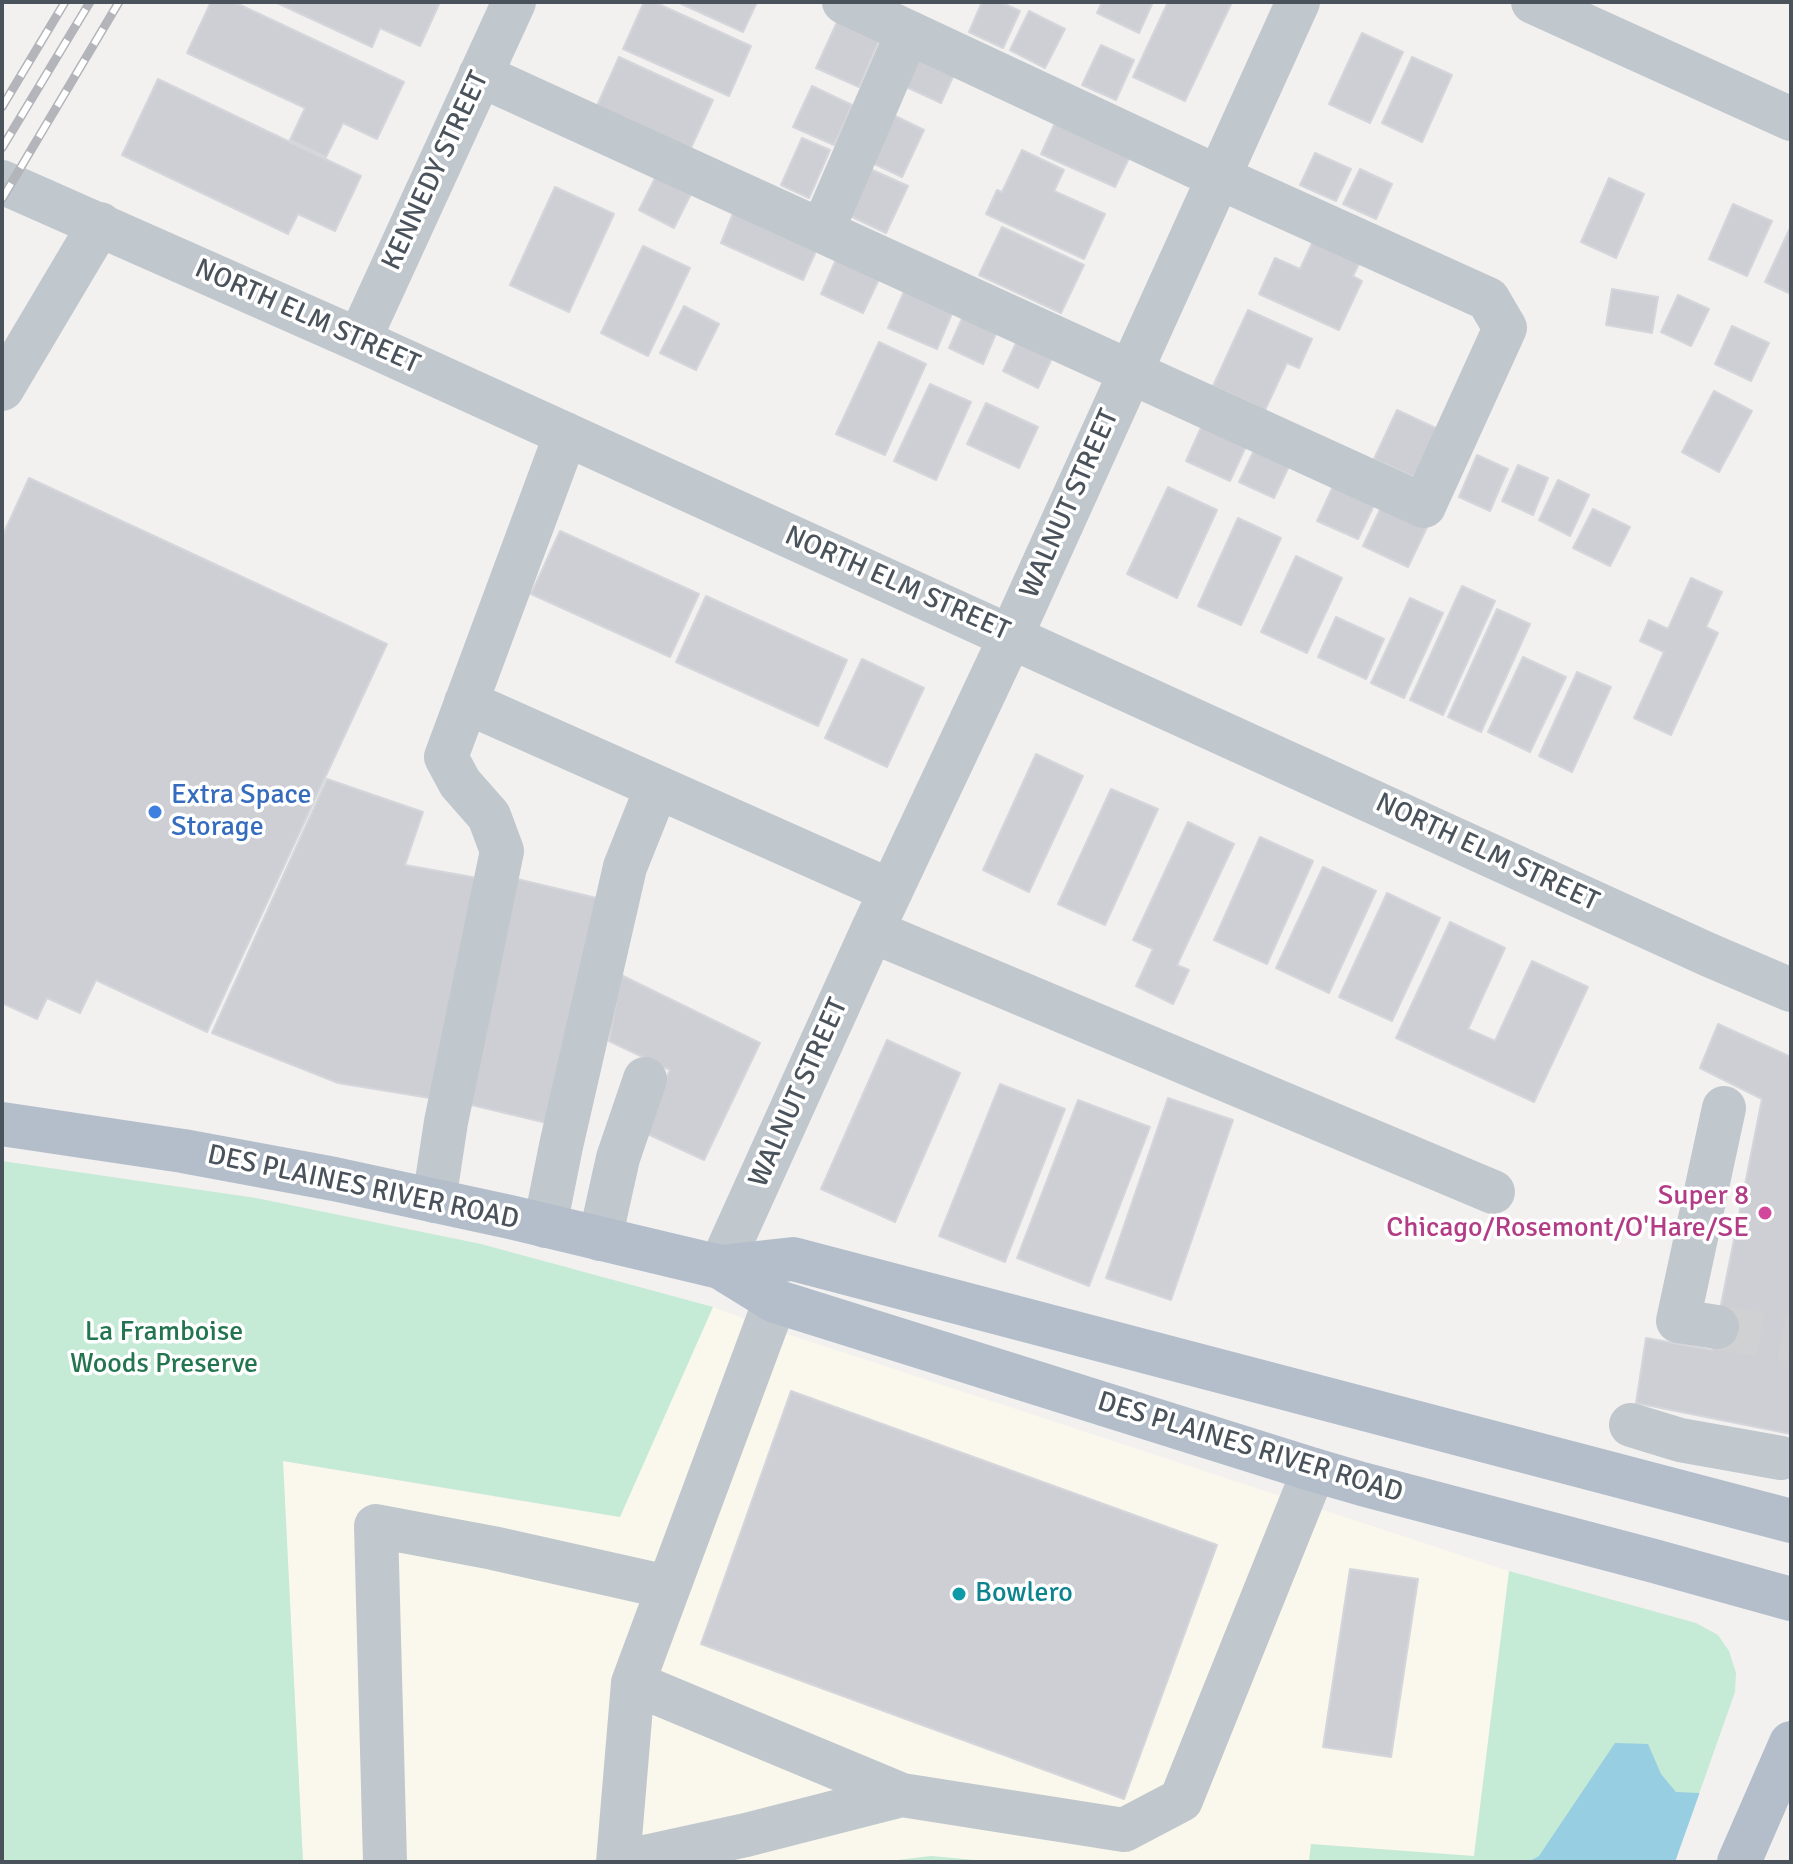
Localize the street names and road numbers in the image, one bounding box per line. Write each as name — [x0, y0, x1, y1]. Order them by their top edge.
street label: KENNEDY STREET — [375, 66, 497, 276]
street label: NORTH ELM STREET — [189, 252, 425, 382]
street label: WALNUT STREET — [1013, 404, 1127, 604]
street label: NORTH ELM STREET — [779, 519, 1015, 649]
street label: NORTH ELM STREET — [1370, 787, 1604, 919]
street label: WALNUT STREET — [742, 993, 856, 1193]
street label: DES PLAINES RIVER ROAD — [204, 1139, 522, 1237]
street label: DES PLAINES RIVER ROAD — [1093, 1386, 1407, 1510]

